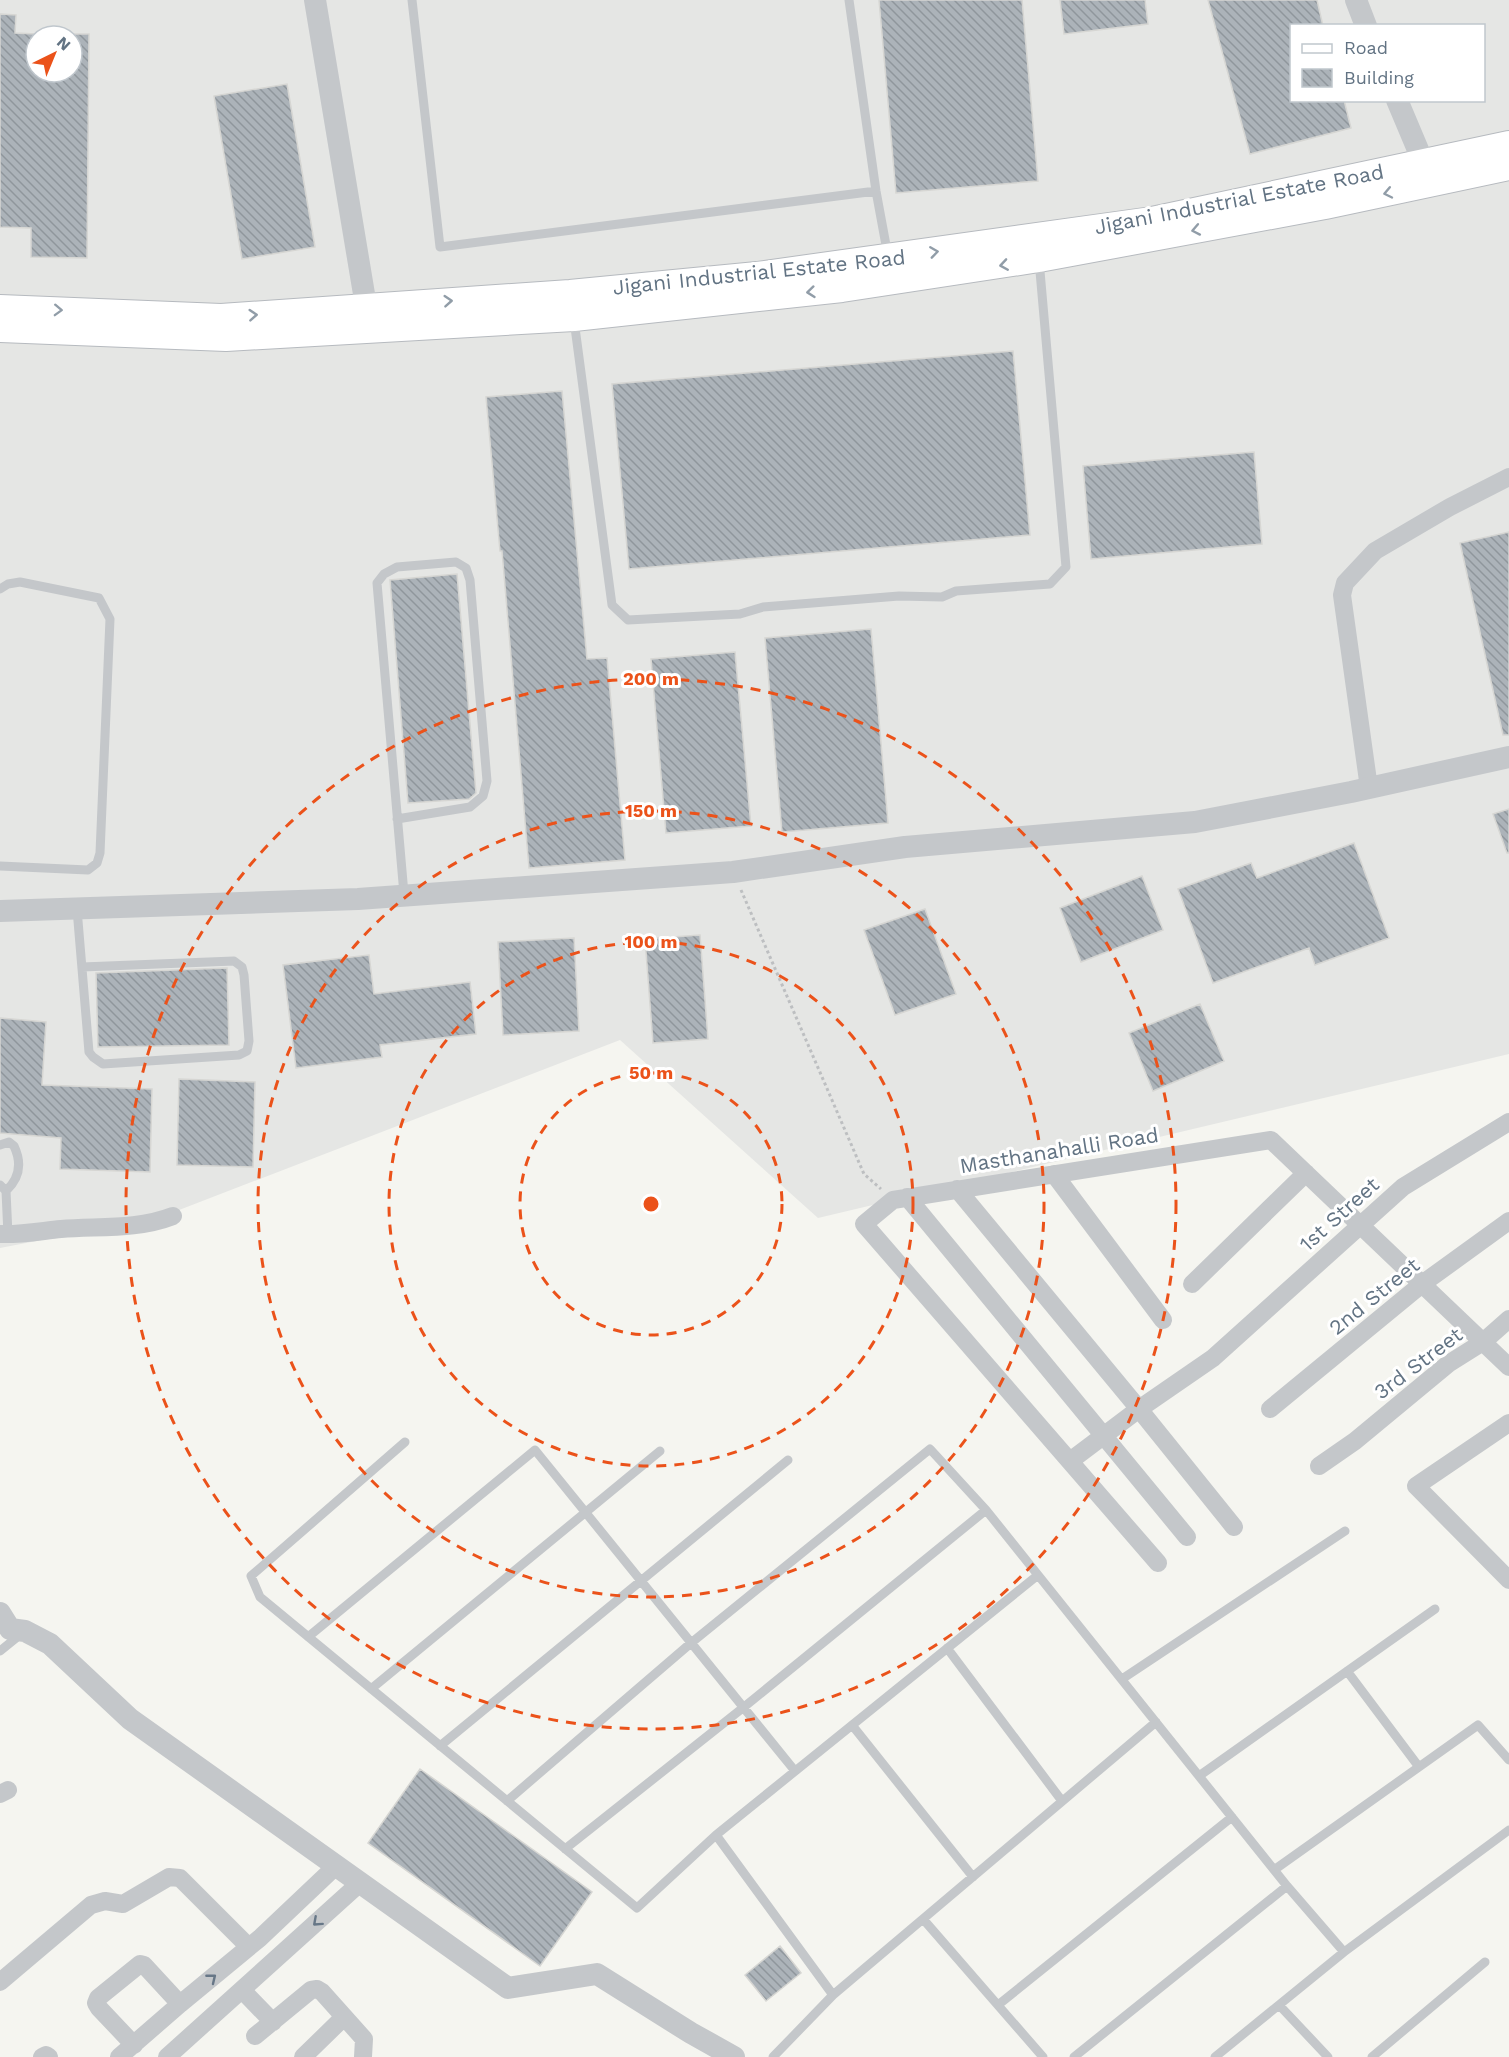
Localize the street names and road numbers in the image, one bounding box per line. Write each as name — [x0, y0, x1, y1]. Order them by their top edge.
street label: Jigani Industrial Estate Road — [1092, 159, 1386, 239]
street label: Jigani Industrial Estate Road — [611, 244, 907, 300]
street label: Masthanahalli Road — [958, 1122, 1160, 1178]
street label: 1st Street — [1294, 1172, 1384, 1256]
street label: 2nd Street — [1324, 1252, 1424, 1340]
street label: 3rd Street — [1369, 1322, 1467, 1404]

